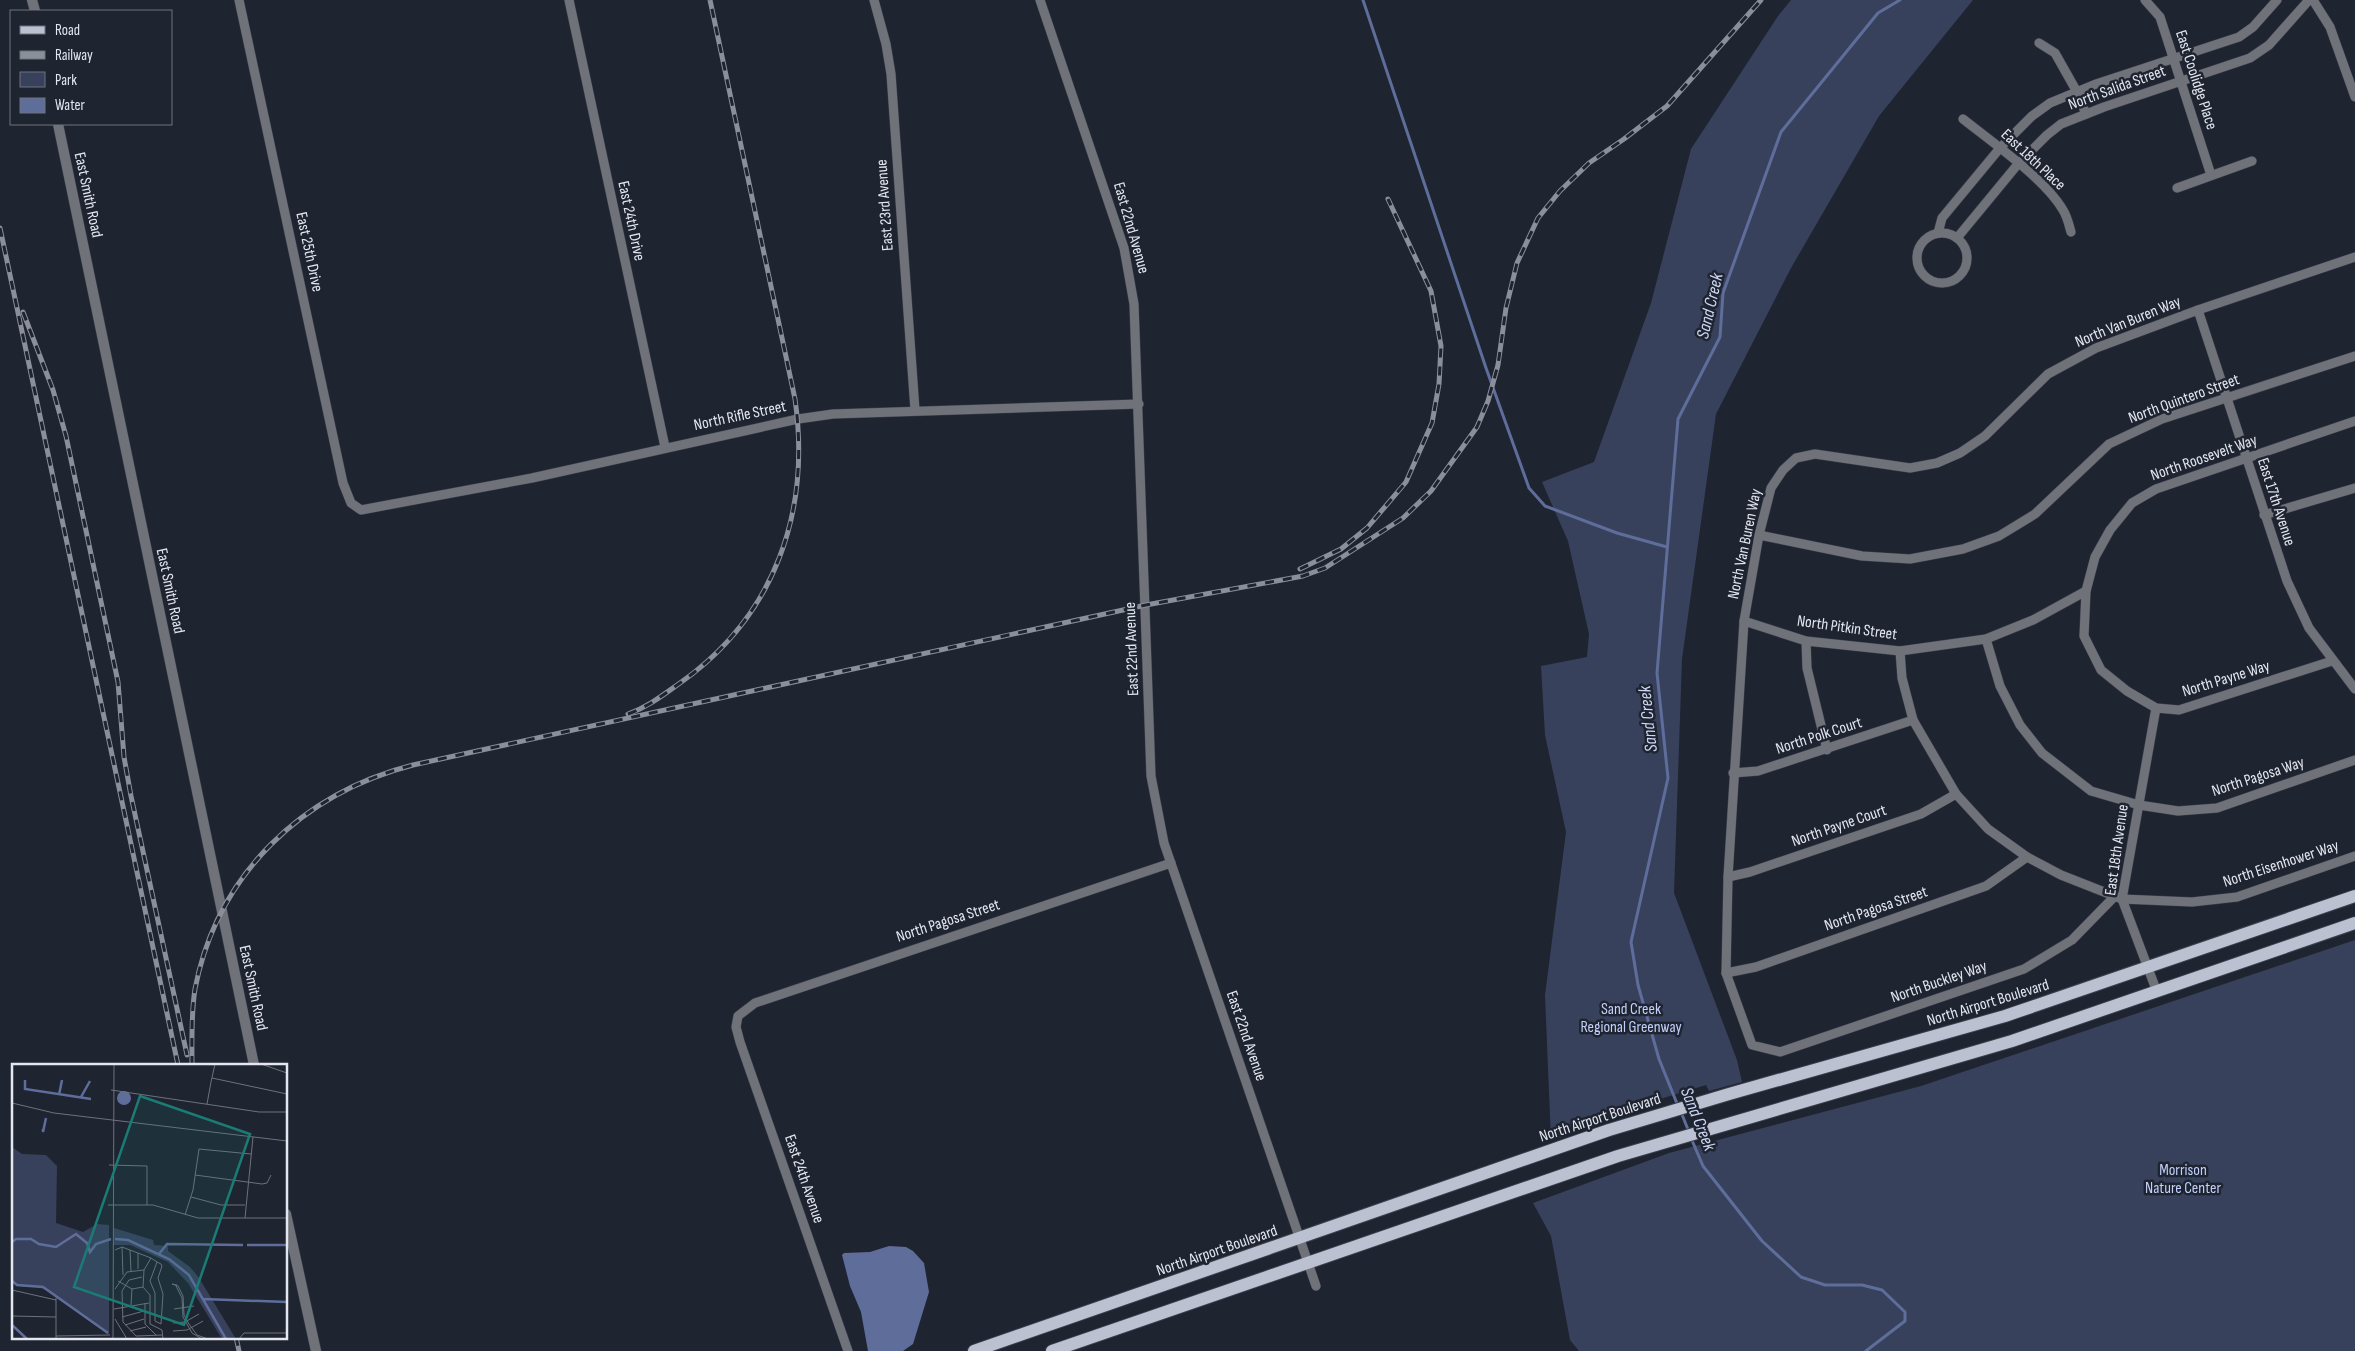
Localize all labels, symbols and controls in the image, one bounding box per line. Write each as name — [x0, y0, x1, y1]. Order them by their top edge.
legend — [10, 10, 172, 125]
text: Road — [55, 21, 80, 40]
street label: East Coolidge Place — [2171, 28, 2221, 132]
text: Railway — [55, 46, 93, 65]
street label: North Salida Street — [2066, 62, 2168, 114]
text: Park — [55, 71, 77, 90]
text: Water — [55, 96, 86, 115]
street label: East 18th Place — [1997, 125, 2069, 195]
street label: East Smith Road — [70, 151, 106, 239]
street label: East 23rd Avenue — [872, 159, 898, 251]
street label: East 24th Drive — [613, 179, 649, 263]
street label: East 22nd Avenue — [1109, 180, 1153, 276]
street label: East 25th Drive — [291, 210, 327, 294]
water label: Sand Creek — [1692, 270, 1728, 341]
street label: North Van Buren Way — [2072, 292, 2184, 352]
street label: North Quintero Street — [2126, 370, 2242, 428]
street label: North Rifle Street — [692, 397, 788, 435]
street label: North Roosevelt Way — [2148, 431, 2260, 485]
street label: East 17th Avenue — [2253, 456, 2299, 548]
street label: North Van Buren Way — [1724, 487, 1766, 601]
street label: East Smith Road — [152, 547, 188, 635]
street label: East 22nd Avenue — [1121, 602, 1143, 696]
street label: North Pitkin Street — [1796, 612, 1898, 644]
street label: North Payne Way — [2180, 657, 2272, 701]
water label: Sand Creek — [1634, 684, 1662, 753]
street label: North Polk Court — [1774, 713, 1865, 759]
street label: North Pagosa Way — [2209, 753, 2307, 801]
street label: North Payne Court — [1789, 801, 1889, 851]
street label: East 18th Avenue — [2101, 803, 2133, 897]
street label: North Eisenhower Way — [2221, 836, 2341, 892]
street label: North Pagosa Street — [1822, 882, 1930, 936]
street label: North Pagosa Street — [894, 895, 1002, 947]
street label: East Smith Road — [235, 944, 271, 1032]
street label: North Buckley Way — [1888, 957, 1990, 1007]
street label: North Airport Boulevard — [1925, 975, 2051, 1031]
street label: East 22nd Avenue — [1222, 988, 1270, 1084]
park label: Sand Creek Regional Greenway — [1580, 1000, 1682, 1037]
inset map — [12, 1064, 288, 1338]
water label: Sand Creek — [1676, 1084, 1721, 1155]
street label: North Airport Boulevard — [1537, 1089, 1663, 1147]
street label: East 24th Avenue — [780, 1132, 828, 1226]
park label: Morrison Nature Center — [2145, 1161, 2221, 1198]
street label: North Airport Boulevard — [1154, 1221, 1280, 1281]

